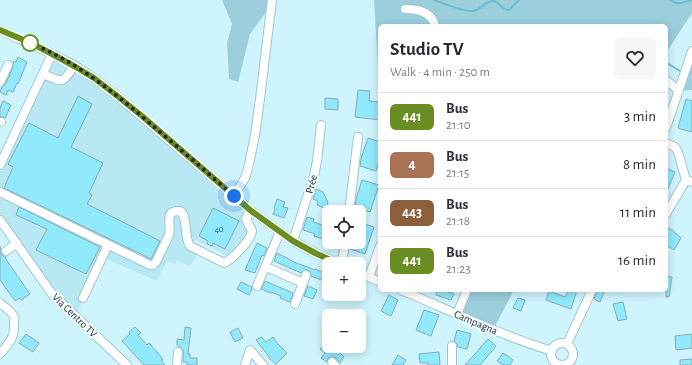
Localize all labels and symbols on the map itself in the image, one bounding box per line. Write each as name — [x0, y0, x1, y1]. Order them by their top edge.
unlabelled marker — [21, 34, 39, 52]
street label: Prée — [304, 173, 319, 195]
your location — [224, 186, 244, 206]
house number: 40 — [214, 225, 224, 234]
street label: Via Centro TV — [50, 291, 100, 340]
street label: Campagna — [452, 308, 499, 337]

